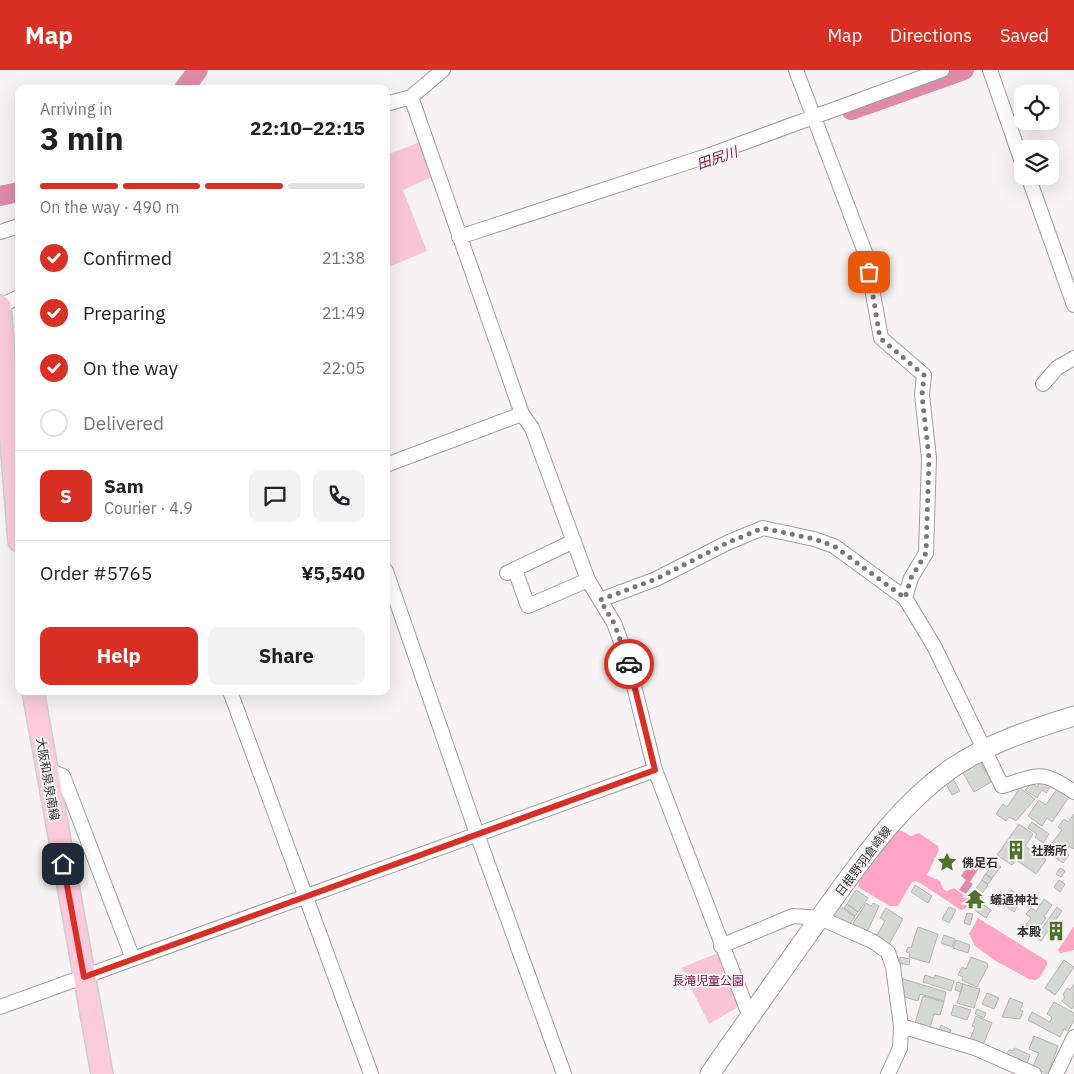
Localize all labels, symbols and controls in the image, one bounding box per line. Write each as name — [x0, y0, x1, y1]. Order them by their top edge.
text: Map — [25, 19, 73, 51]
text: Map — [827, 24, 862, 47]
text: Directions — [890, 24, 972, 47]
text: Saved — [1000, 24, 1049, 47]
map controls — [1014, 85, 1059, 185]
button: locate — [1014, 85, 1059, 130]
text: Arriving in — [40, 99, 112, 119]
text: 22:10–22:15 — [250, 116, 365, 140]
text: 3 min — [40, 117, 124, 159]
button: layers — [1014, 140, 1059, 185]
water label: 田尻川 — [694, 142, 742, 173]
text: On the way · 490 m — [40, 197, 179, 217]
icon: check — [40, 244, 68, 272]
text: Confirmed — [83, 246, 172, 270]
text: 21:38 — [322, 248, 365, 268]
pin — [848, 251, 890, 293]
icon: bag — [855, 258, 883, 286]
icon: check — [40, 299, 68, 327]
text: Preparing — [83, 301, 165, 325]
text: 21:49 — [322, 303, 365, 323]
icon: check — [40, 354, 68, 382]
text: On the way — [83, 356, 178, 380]
text: 22:05 — [322, 358, 365, 378]
text: Delivered — [83, 411, 164, 435]
button: chat — [249, 470, 301, 522]
button: phone — [313, 470, 365, 522]
text: Sam — [104, 474, 144, 498]
text: S — [60, 484, 72, 508]
text: Courier · 4.9 — [104, 498, 193, 518]
text: Order #5765 — [40, 561, 152, 585]
text: ¥5,540 — [301, 561, 365, 585]
button: Help — [40, 627, 198, 685]
button: Share — [208, 627, 365, 685]
courier — [604, 639, 654, 689]
icon: car — [615, 650, 643, 678]
street label: 大阪和泉泉南線 — [33, 736, 63, 822]
street label: 日根野羽倉崎線 — [832, 823, 894, 899]
building icon: 社務所 — [1005, 839, 1027, 861]
pin — [42, 843, 84, 885]
place label: 社務所 — [1031, 843, 1067, 858]
icon: home — [49, 850, 77, 878]
place icon: 佛足石 — [936, 851, 958, 873]
place label: 佛足石 — [962, 855, 998, 870]
temple icon: 蟻通神社 — [964, 888, 986, 910]
place label: 蟻通神社 — [990, 892, 1038, 907]
building icon: 本殿 — [1045, 920, 1067, 942]
place label: 本殿 — [1017, 924, 1041, 939]
park label: 長滝児童公園 — [672, 973, 744, 988]

